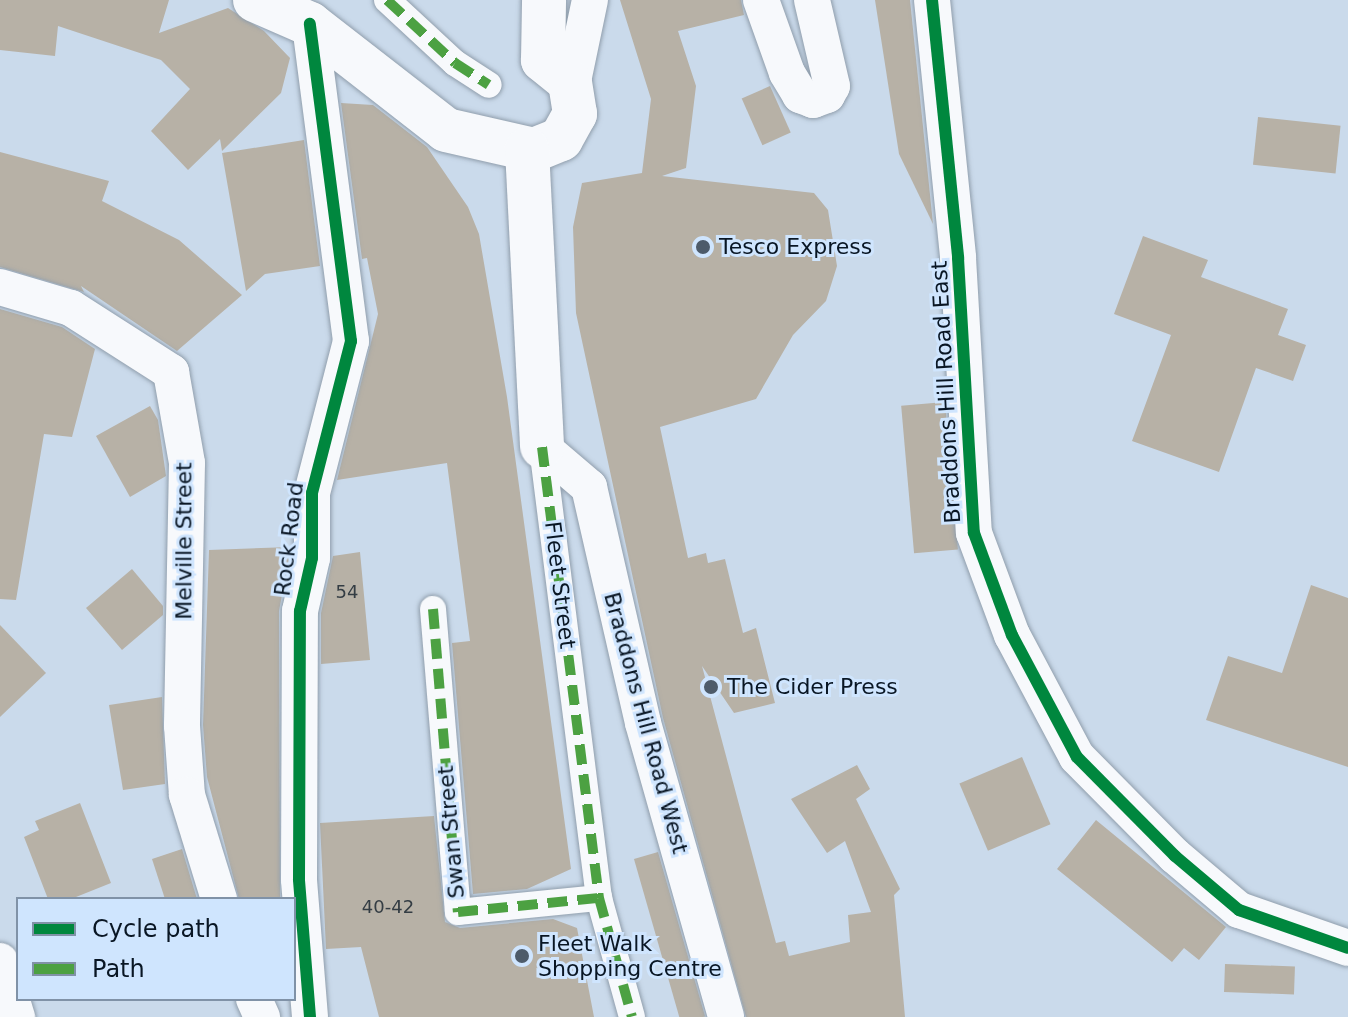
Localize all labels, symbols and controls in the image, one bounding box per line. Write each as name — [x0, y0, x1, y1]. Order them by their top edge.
place label: Tesco Express — [719, 234, 872, 260]
marker: Tesco Express — [694, 238, 712, 256]
street label: Braddons Hill Road East — [926, 260, 966, 524]
street label: Melville Street — [171, 462, 197, 620]
street label: Rock Road — [269, 480, 309, 598]
street label: Fleet Street — [539, 520, 581, 650]
house number: 54 — [336, 581, 358, 603]
street label: Braddons Hill Road West — [598, 589, 694, 857]
place label: The Cider Press — [727, 674, 898, 700]
marker: The Cider Press — [702, 678, 720, 696]
street label: Swan Street — [432, 764, 470, 900]
house number: 40-42 — [362, 896, 414, 918]
legend — [16, 897, 296, 1001]
text: Cycle path — [92, 915, 220, 943]
place label: Fleet Walk Shopping Centre — [538, 930, 722, 982]
marker: Fleet Walk Shopping Centre — [513, 947, 531, 965]
text: Path — [92, 955, 145, 983]

